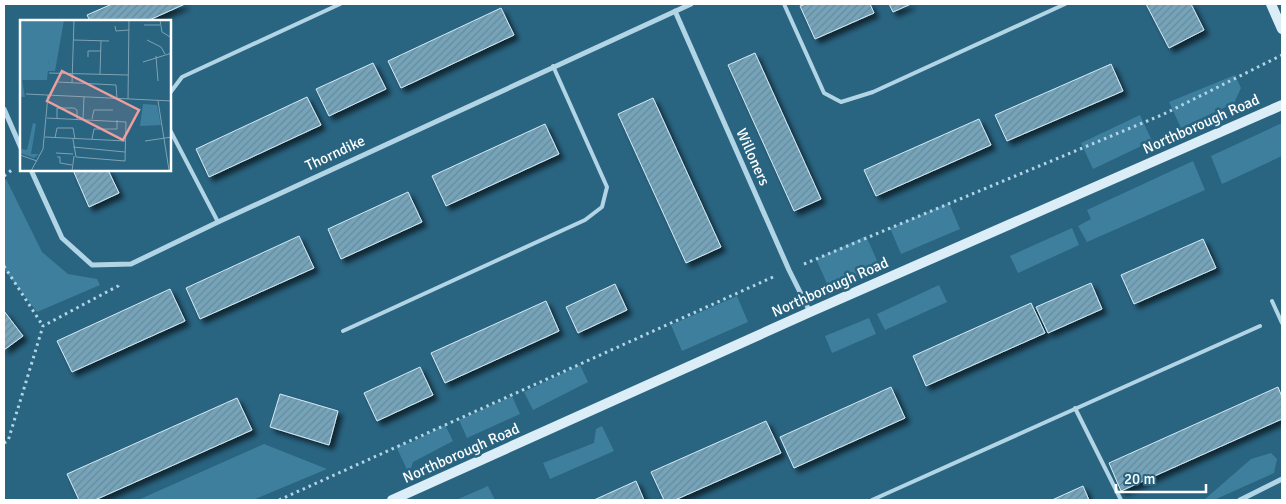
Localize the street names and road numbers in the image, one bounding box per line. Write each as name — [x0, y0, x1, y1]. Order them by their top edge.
street label: Northborough Road — [1140, 90, 1262, 158]
street label: Willoners — [732, 126, 774, 189]
street label: Thorndike — [302, 131, 368, 175]
street label: Northborough Road — [769, 253, 891, 321]
street label: Northborough Road — [400, 419, 522, 487]

